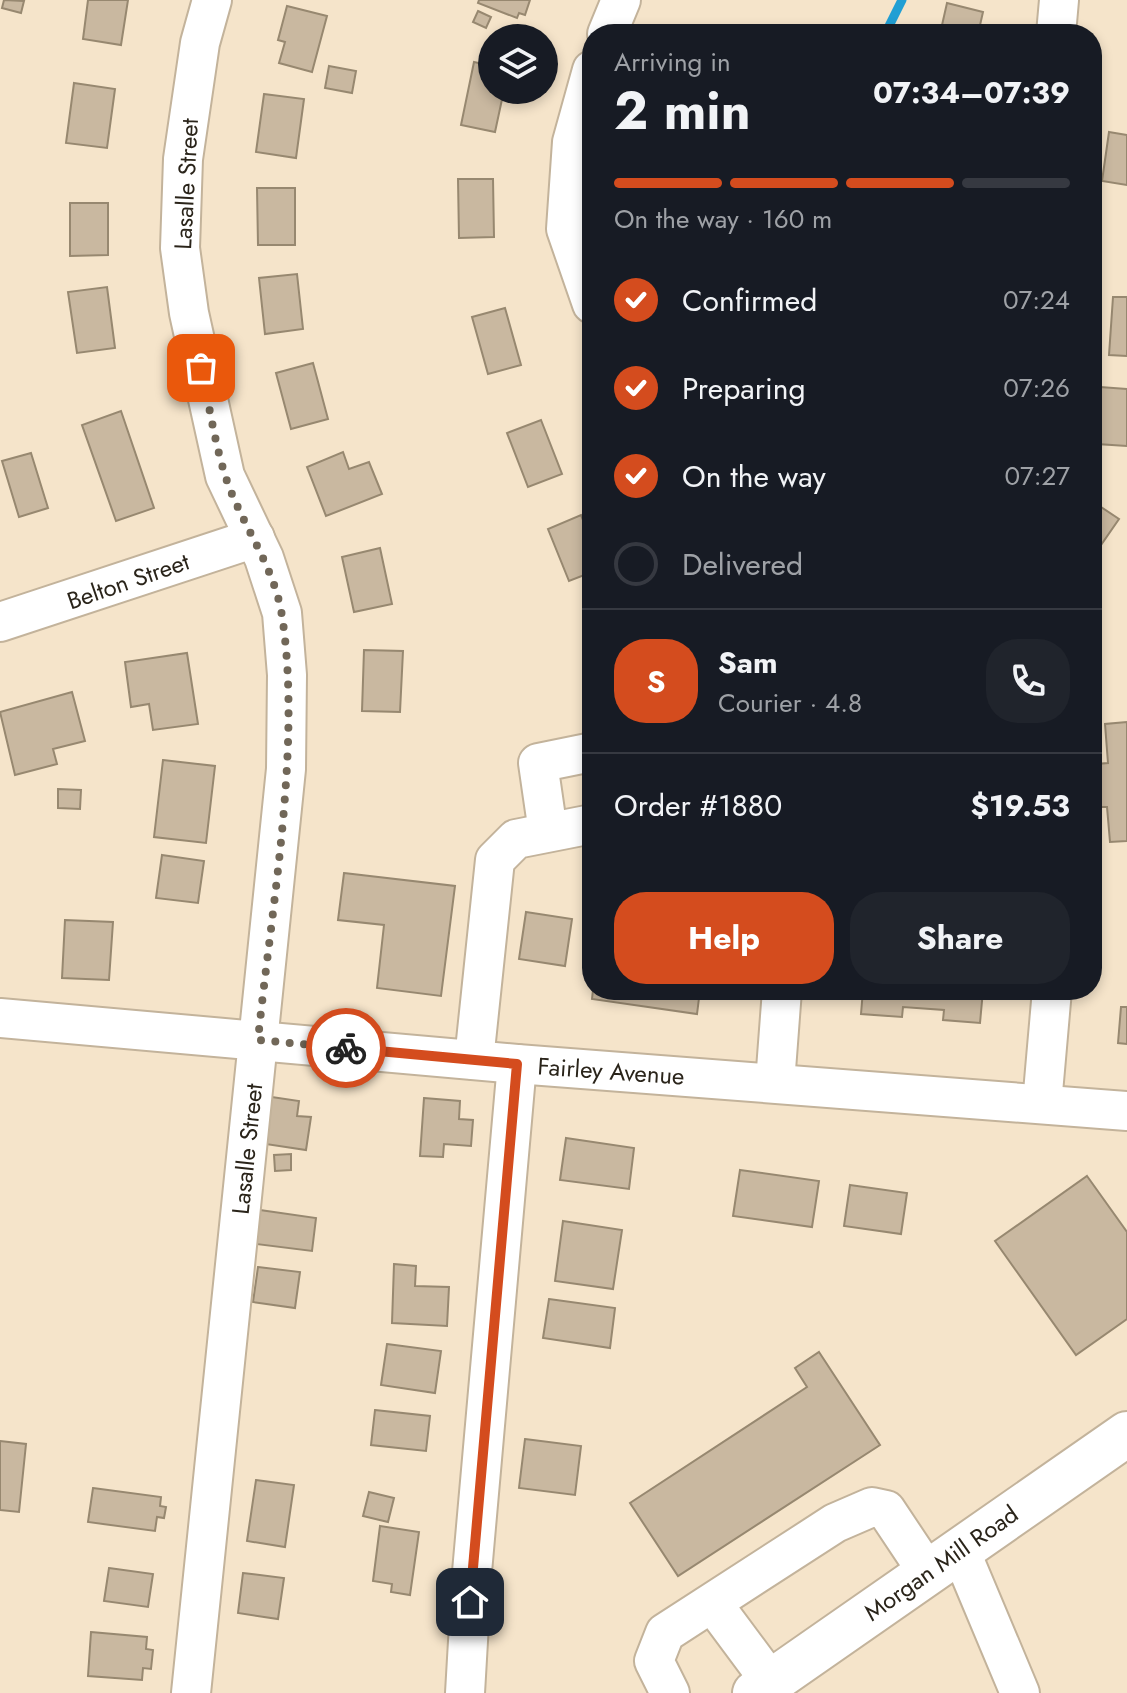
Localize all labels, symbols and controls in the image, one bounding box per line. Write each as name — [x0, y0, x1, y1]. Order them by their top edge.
map controls — [478, 24, 558, 104]
button: layers — [478, 24, 558, 104]
text: Arriving in — [614, 43, 731, 81]
text: 07:34–07:39 — [873, 71, 1070, 114]
text: 2 min — [614, 73, 751, 149]
street label: Lasalle Street — [165, 117, 207, 251]
text: On the way · 160 m — [614, 200, 832, 238]
icon: check — [614, 278, 658, 322]
text: Confirmed — [682, 279, 817, 322]
text: 07:24 — [1003, 281, 1070, 319]
pin — [167, 334, 235, 402]
icon: bag — [179, 346, 223, 390]
icon: check — [614, 366, 658, 410]
text: Preparing — [682, 367, 806, 410]
text: 07:26 — [1003, 369, 1070, 407]
icon: check — [614, 454, 658, 498]
text: On the way — [682, 455, 826, 498]
text: 07:27 — [1005, 457, 1070, 495]
text: Delivered — [682, 543, 803, 586]
street label: Belton Street — [62, 544, 194, 618]
button: phone — [986, 639, 1070, 723]
text: Sam — [718, 641, 778, 684]
text: S — [647, 660, 665, 703]
text: Courier · 4.8 — [718, 684, 862, 722]
text: Order #1880 — [614, 784, 782, 827]
text: $19.53 — [970, 784, 1070, 827]
button: Help — [614, 892, 834, 984]
button: Share — [850, 892, 1070, 984]
courier — [306, 1008, 386, 1088]
icon: bike — [324, 1026, 368, 1070]
street label: Fairley Avenue — [536, 1048, 686, 1094]
street label: Lasalle Street — [223, 1082, 271, 1216]
street label: Morgan Mill Road — [857, 1497, 1025, 1629]
pin — [436, 1568, 504, 1636]
icon: home — [448, 1580, 492, 1624]

